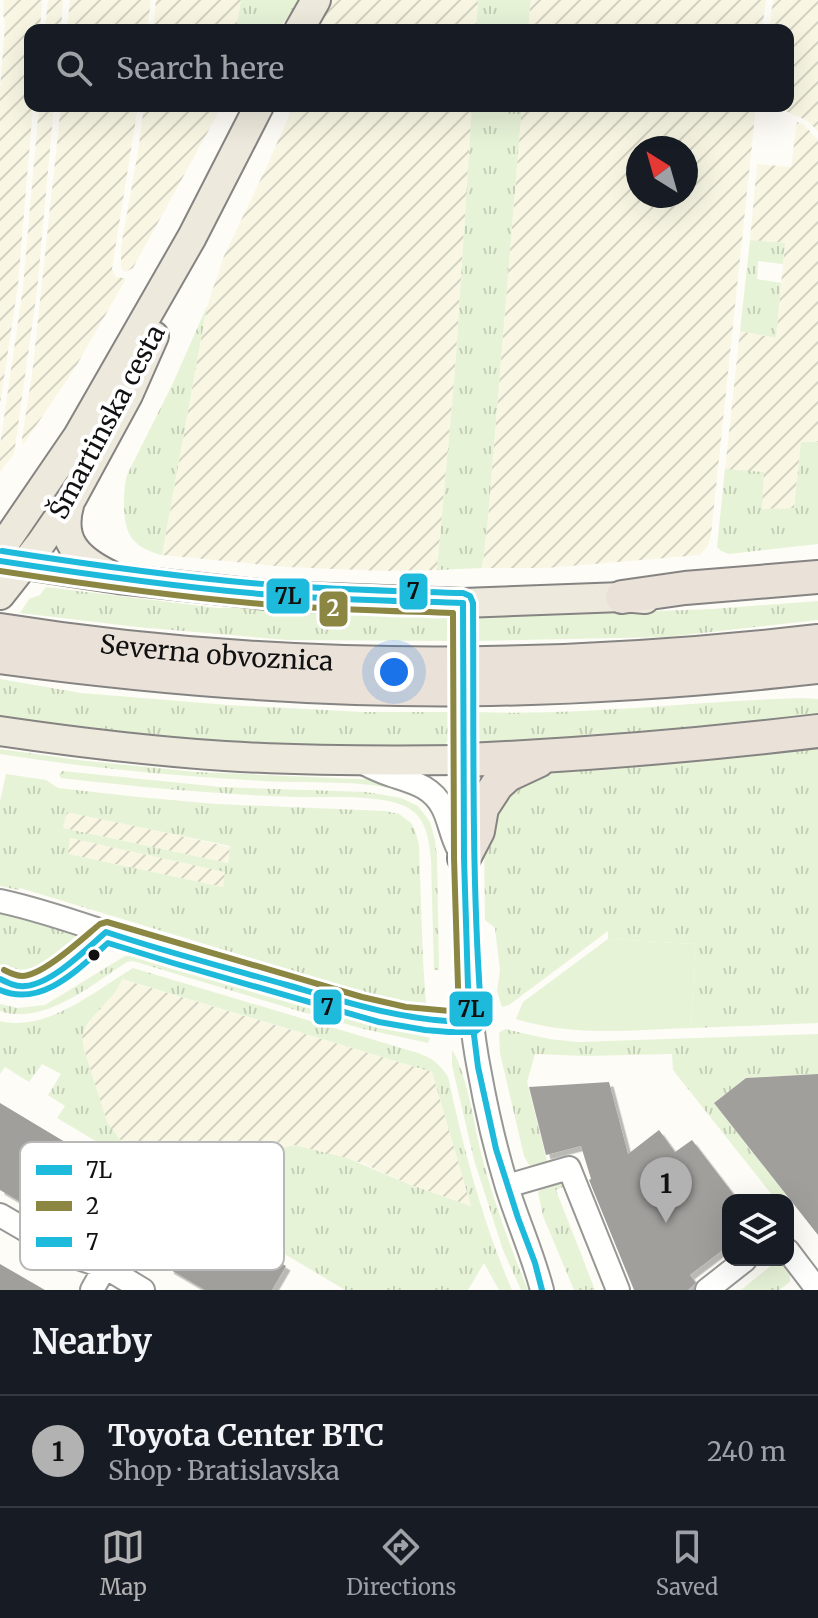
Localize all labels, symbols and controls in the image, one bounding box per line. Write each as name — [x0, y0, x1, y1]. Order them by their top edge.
search box — [24, 24, 794, 112]
icon: search — [52, 46, 96, 90]
text: Search here — [116, 49, 284, 87]
north arrow — [626, 136, 698, 208]
street label: Šmartinska cesta — [41, 319, 172, 525]
line badge: 7 — [398, 572, 429, 611]
line badge: 7L — [265, 577, 311, 615]
text: 7 — [406, 577, 420, 605]
text: 7L — [274, 582, 302, 610]
line badge: 2 — [318, 590, 349, 628]
text: 2 — [327, 594, 340, 622]
street label: Severna obvoznica — [98, 627, 334, 678]
your location — [374, 652, 414, 692]
unlabelled marker — [86, 947, 102, 963]
line badge: 7 — [312, 988, 343, 1026]
line badge: 7L — [448, 990, 494, 1028]
text: 7 — [320, 993, 334, 1021]
text: 7L — [457, 995, 485, 1023]
legend — [20, 1142, 284, 1270]
text: 7L — [86, 1156, 112, 1184]
pin: 1 — [640, 1157, 692, 1223]
text: 2 — [86, 1192, 99, 1220]
map controls — [722, 1194, 794, 1266]
button: layers — [722, 1194, 794, 1266]
text: 7 — [86, 1228, 99, 1256]
text: Nearby — [32, 1321, 152, 1363]
text: Toyota Center BTC — [108, 1416, 384, 1454]
text: 1 — [52, 1435, 64, 1468]
text: 240 m — [707, 1435, 786, 1468]
text: Shop · Bratislavska — [108, 1454, 340, 1487]
tab: Map — [100, 1525, 147, 1601]
tab: Directions — [346, 1525, 456, 1601]
tab: Saved — [656, 1525, 718, 1601]

